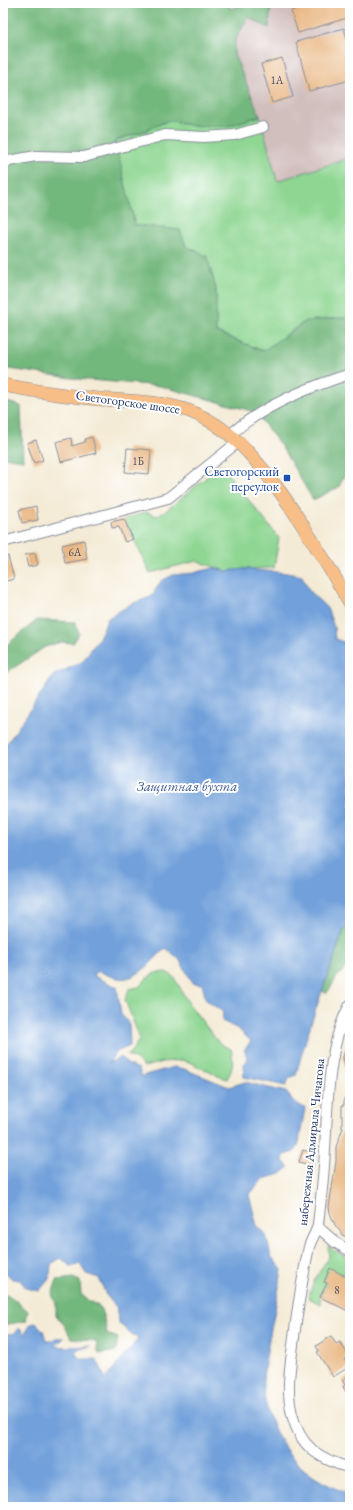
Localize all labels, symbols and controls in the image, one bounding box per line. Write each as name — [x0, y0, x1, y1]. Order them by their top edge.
house number: 1А — [271, 73, 284, 87]
street label: Светогорское шоссе — [75, 386, 181, 418]
house number: 1Б — [132, 454, 144, 468]
place label: Светогорский переулок — [205, 463, 280, 495]
marker: Светогорский переулок — [282, 473, 292, 483]
house number: 6А — [69, 545, 82, 559]
water label: Защитная бухта — [137, 777, 237, 795]
street label: набережная Адмирала Чичагова — [294, 1057, 328, 1226]
house number: 8 — [334, 1283, 340, 1297]

